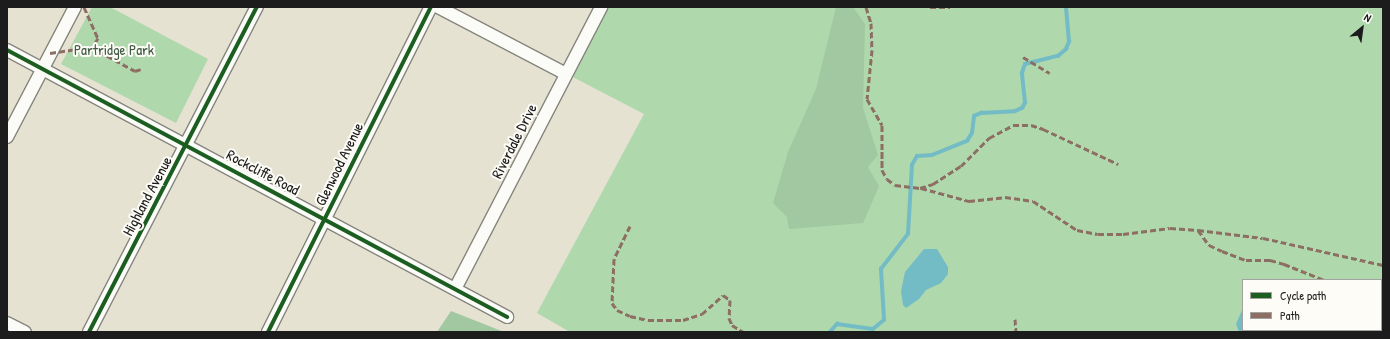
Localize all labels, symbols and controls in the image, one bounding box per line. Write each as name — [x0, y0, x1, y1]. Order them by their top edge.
north arrow — [1342, 8, 1382, 48]
text: N — [1362, 10, 1374, 25]
park label: Partridge Park — [74, 41, 154, 59]
street label: Riverdale Drive — [488, 101, 540, 181]
street label: Glenwood Avenue — [311, 119, 367, 209]
street label: Rockcliffe Road — [223, 145, 303, 199]
street label: Highland Avenue — [119, 153, 175, 239]
legend — [1242, 279, 1382, 331]
text: Cycle path — [1280, 287, 1326, 304]
text: Path — [1280, 307, 1300, 324]

